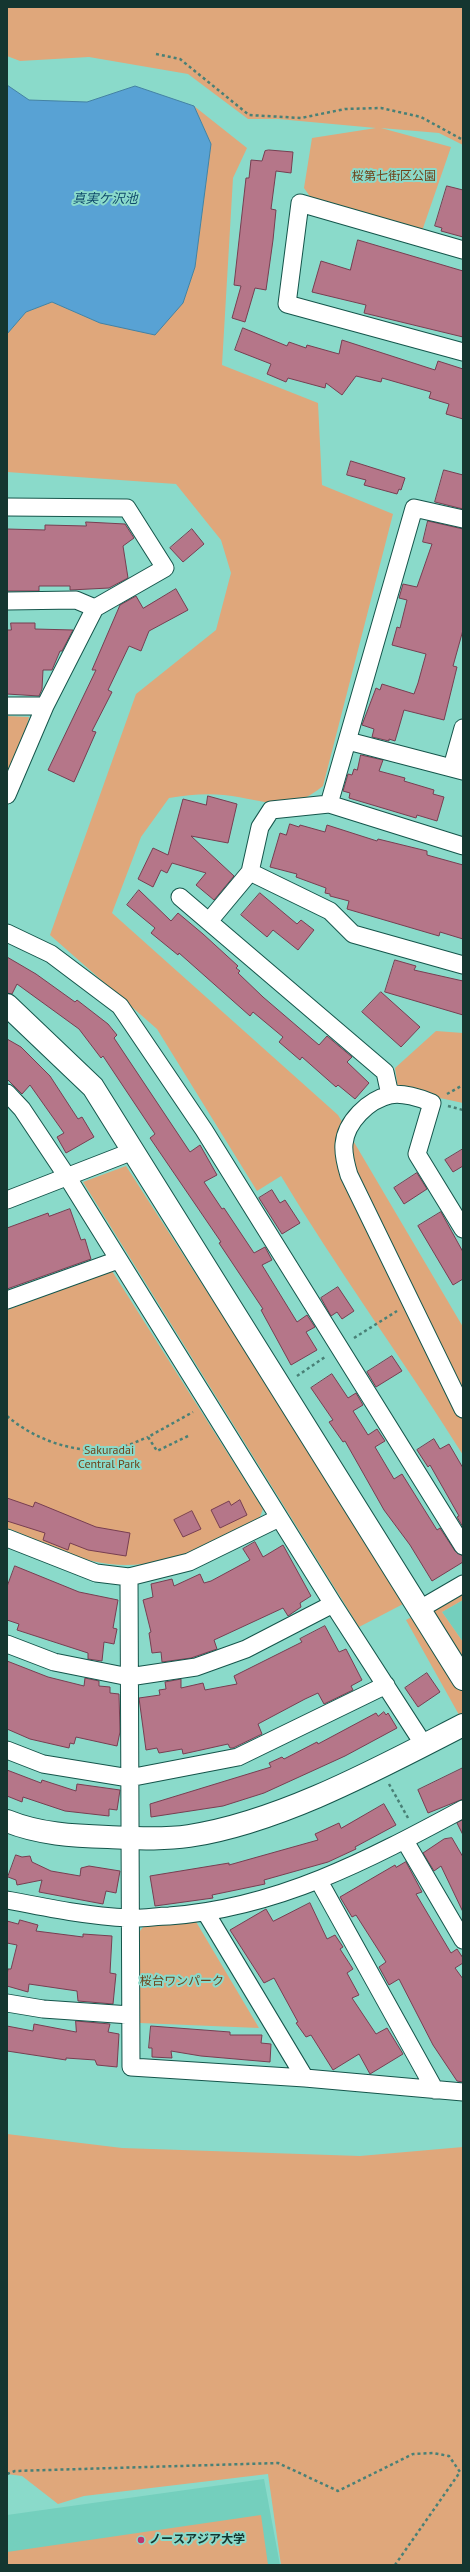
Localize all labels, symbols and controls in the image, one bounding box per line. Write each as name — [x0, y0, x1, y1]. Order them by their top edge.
park label: 桜第七街区公園 — [352, 170, 436, 184]
water label: 真実ケ沢池 — [73, 191, 137, 207]
park label: Sakuradai Central Park — [78, 1444, 140, 1472]
park label: 桜台ワンパーク — [140, 1975, 224, 1989]
place label: ノースアジア大学 — [149, 2533, 245, 2547]
marker: ノースアジア大学 — [136, 2535, 146, 2545]

